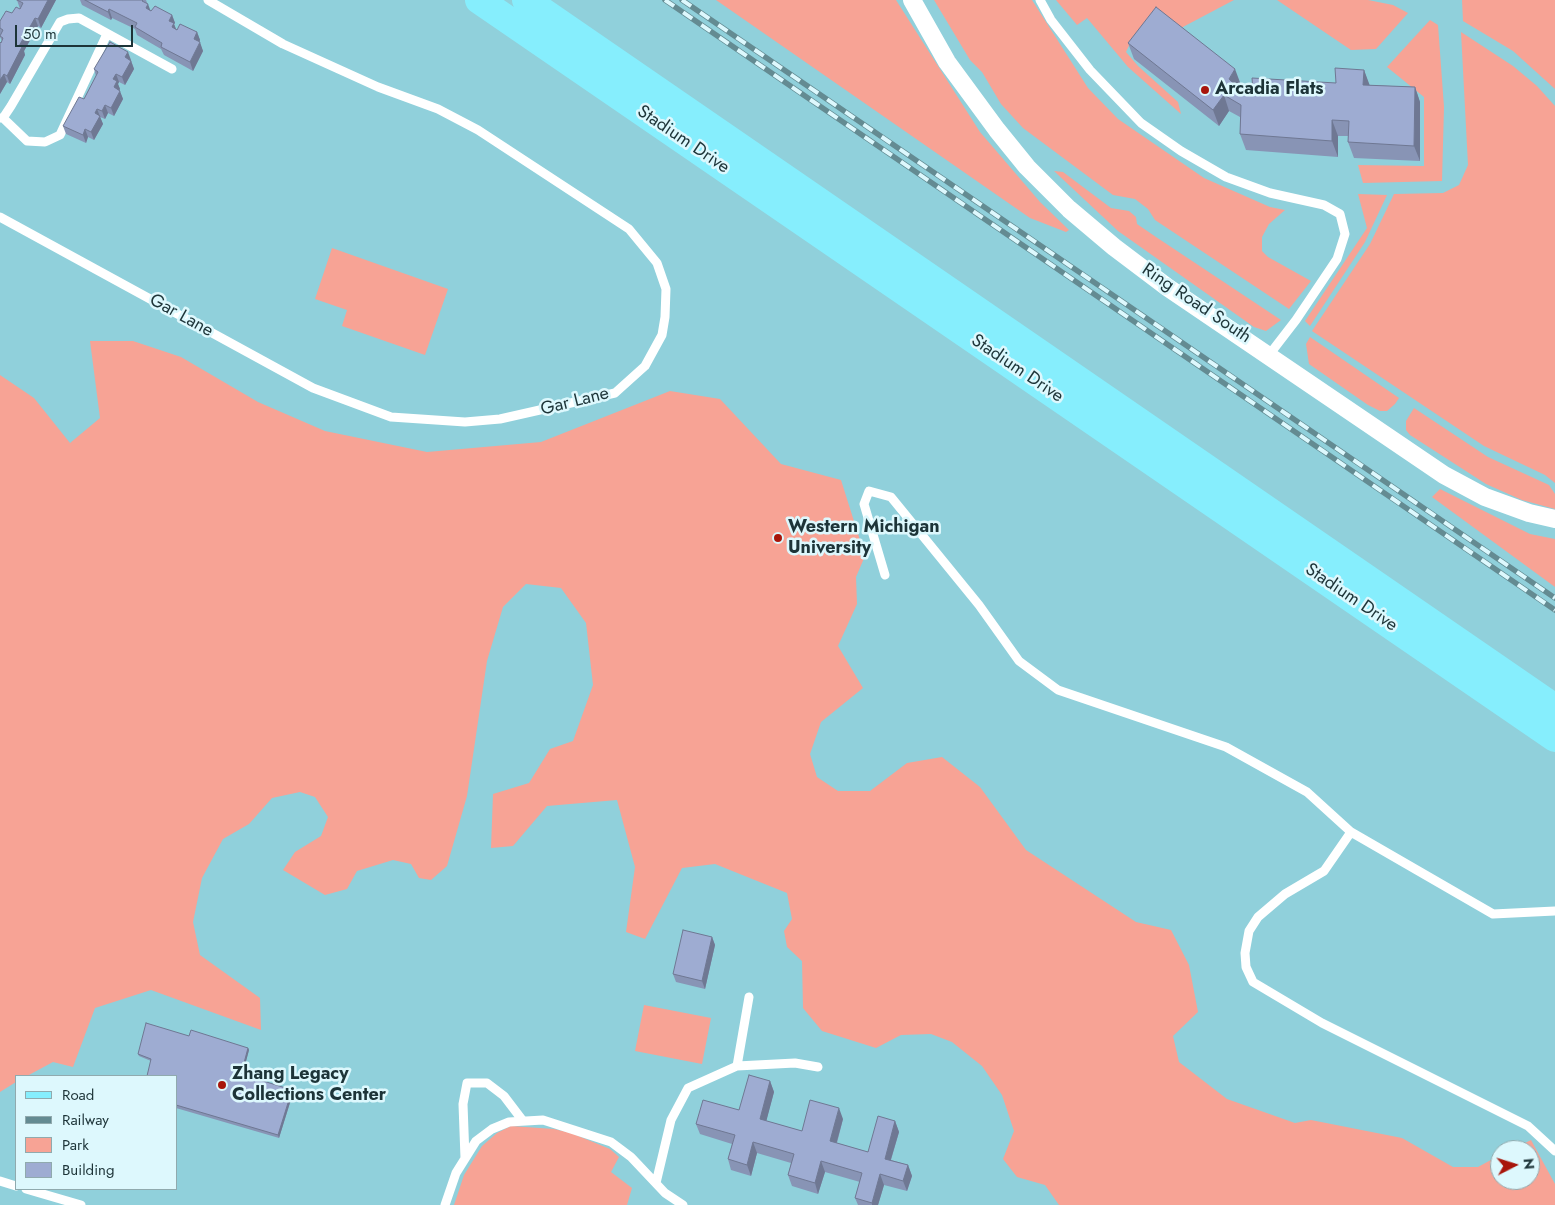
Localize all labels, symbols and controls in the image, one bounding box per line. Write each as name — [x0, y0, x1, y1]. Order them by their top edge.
scale bar — [18, 15, 135, 47]
text: 50 m — [23, 23, 57, 45]
place label: Arcadia Flats — [1215, 79, 1324, 101]
marker: Arcadia Flats — [1199, 84, 1211, 96]
street label: Stadium Drive — [633, 101, 733, 179]
street label: Ring Road South — [1137, 260, 1255, 348]
street label: Gar Lane — [145, 290, 217, 342]
street label: Stadium Drive — [967, 330, 1067, 408]
street label: Gar Lane — [539, 383, 611, 421]
place label: Western Michigan University — [788, 517, 940, 560]
marker: Western Michigan University — [772, 532, 784, 544]
street label: Stadium Drive — [1301, 559, 1401, 637]
place label: Zhang Legacy Collections Center — [232, 1064, 386, 1106]
legend — [15, 1075, 178, 1190]
marker: Zhang Legacy Collections Center — [216, 1079, 228, 1091]
text: Road — [62, 1084, 94, 1106]
text: Railway — [62, 1109, 109, 1131]
text: Park — [62, 1134, 89, 1156]
north arrow — [1490, 1140, 1540, 1190]
text: N — [1519, 1157, 1539, 1170]
text: Building — [62, 1159, 114, 1181]

